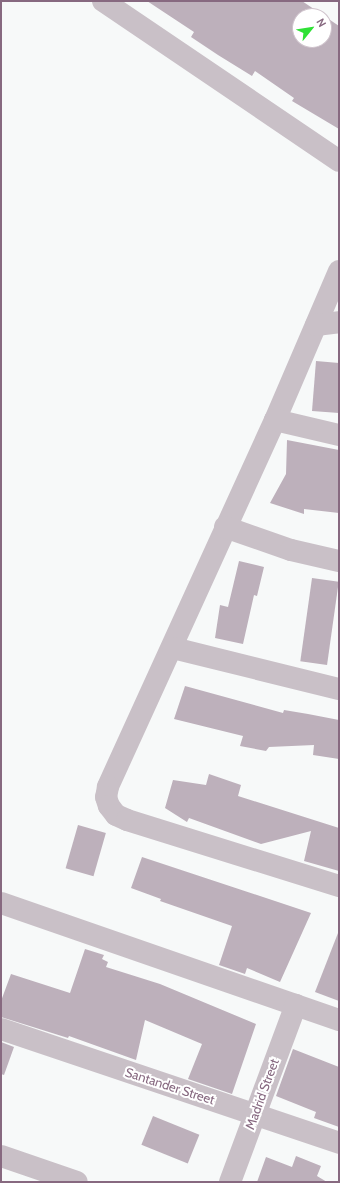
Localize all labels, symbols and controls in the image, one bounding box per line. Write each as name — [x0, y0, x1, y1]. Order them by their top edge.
north arrow — [292, 8, 332, 48]
text: N — [314, 16, 330, 29]
street label: Madrid Street — [242, 1056, 282, 1132]
street label: Santander Street — [123, 1064, 217, 1108]

